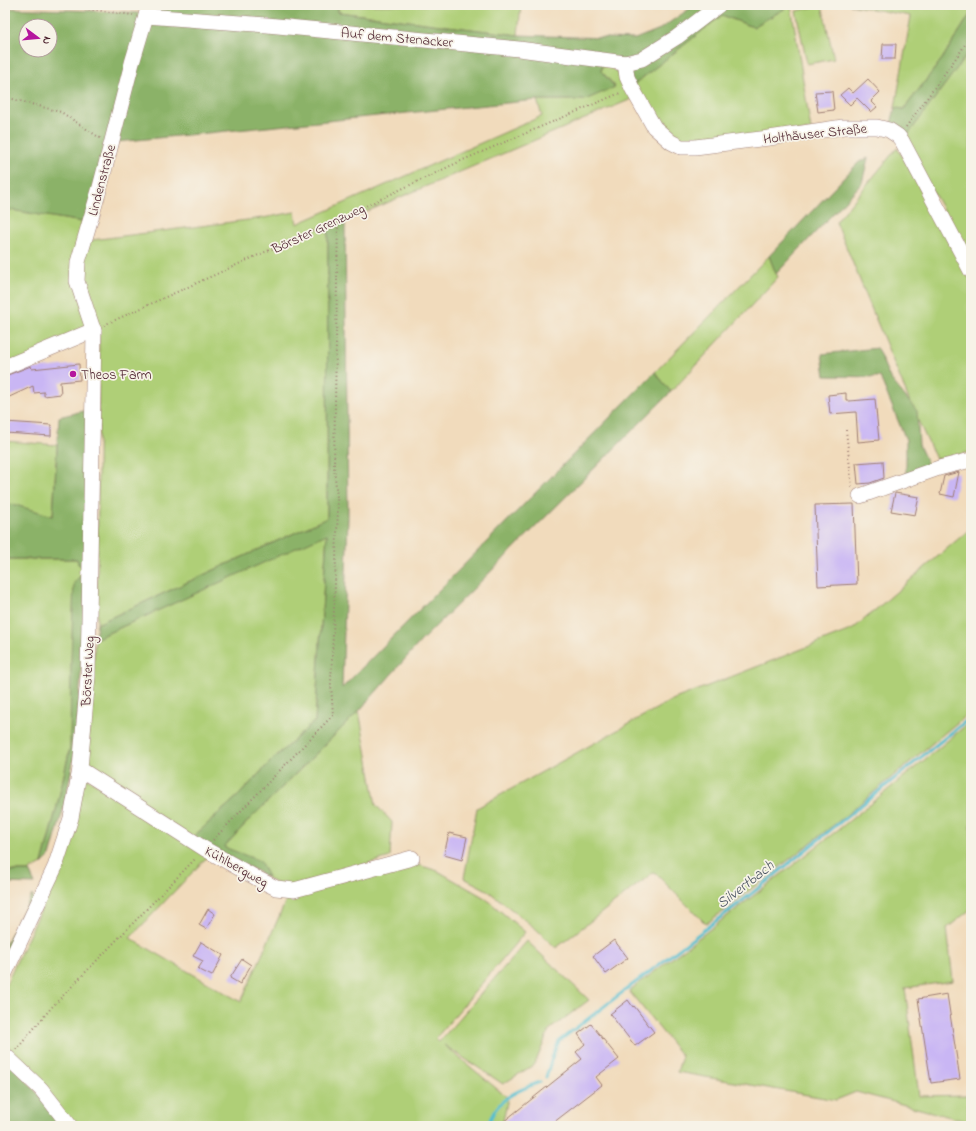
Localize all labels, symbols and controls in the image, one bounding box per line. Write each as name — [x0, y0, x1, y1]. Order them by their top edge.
north arrow — [18, 18, 58, 58]
street label: Auf dem Stenacker — [340, 23, 454, 54]
text: N — [38, 35, 55, 46]
street label: Holthäuser Straße — [762, 119, 869, 150]
street label: Lindenstraße — [83, 142, 122, 218]
street label: Börster Grenzweg — [268, 199, 369, 262]
place label: Theos Farm — [81, 365, 152, 386]
marker: Theos Farm — [68, 369, 78, 379]
street label: Börster Weg — [76, 635, 102, 708]
street label: Kühlbergweg — [200, 841, 272, 894]
water label: Silvertbach — [712, 855, 780, 914]

